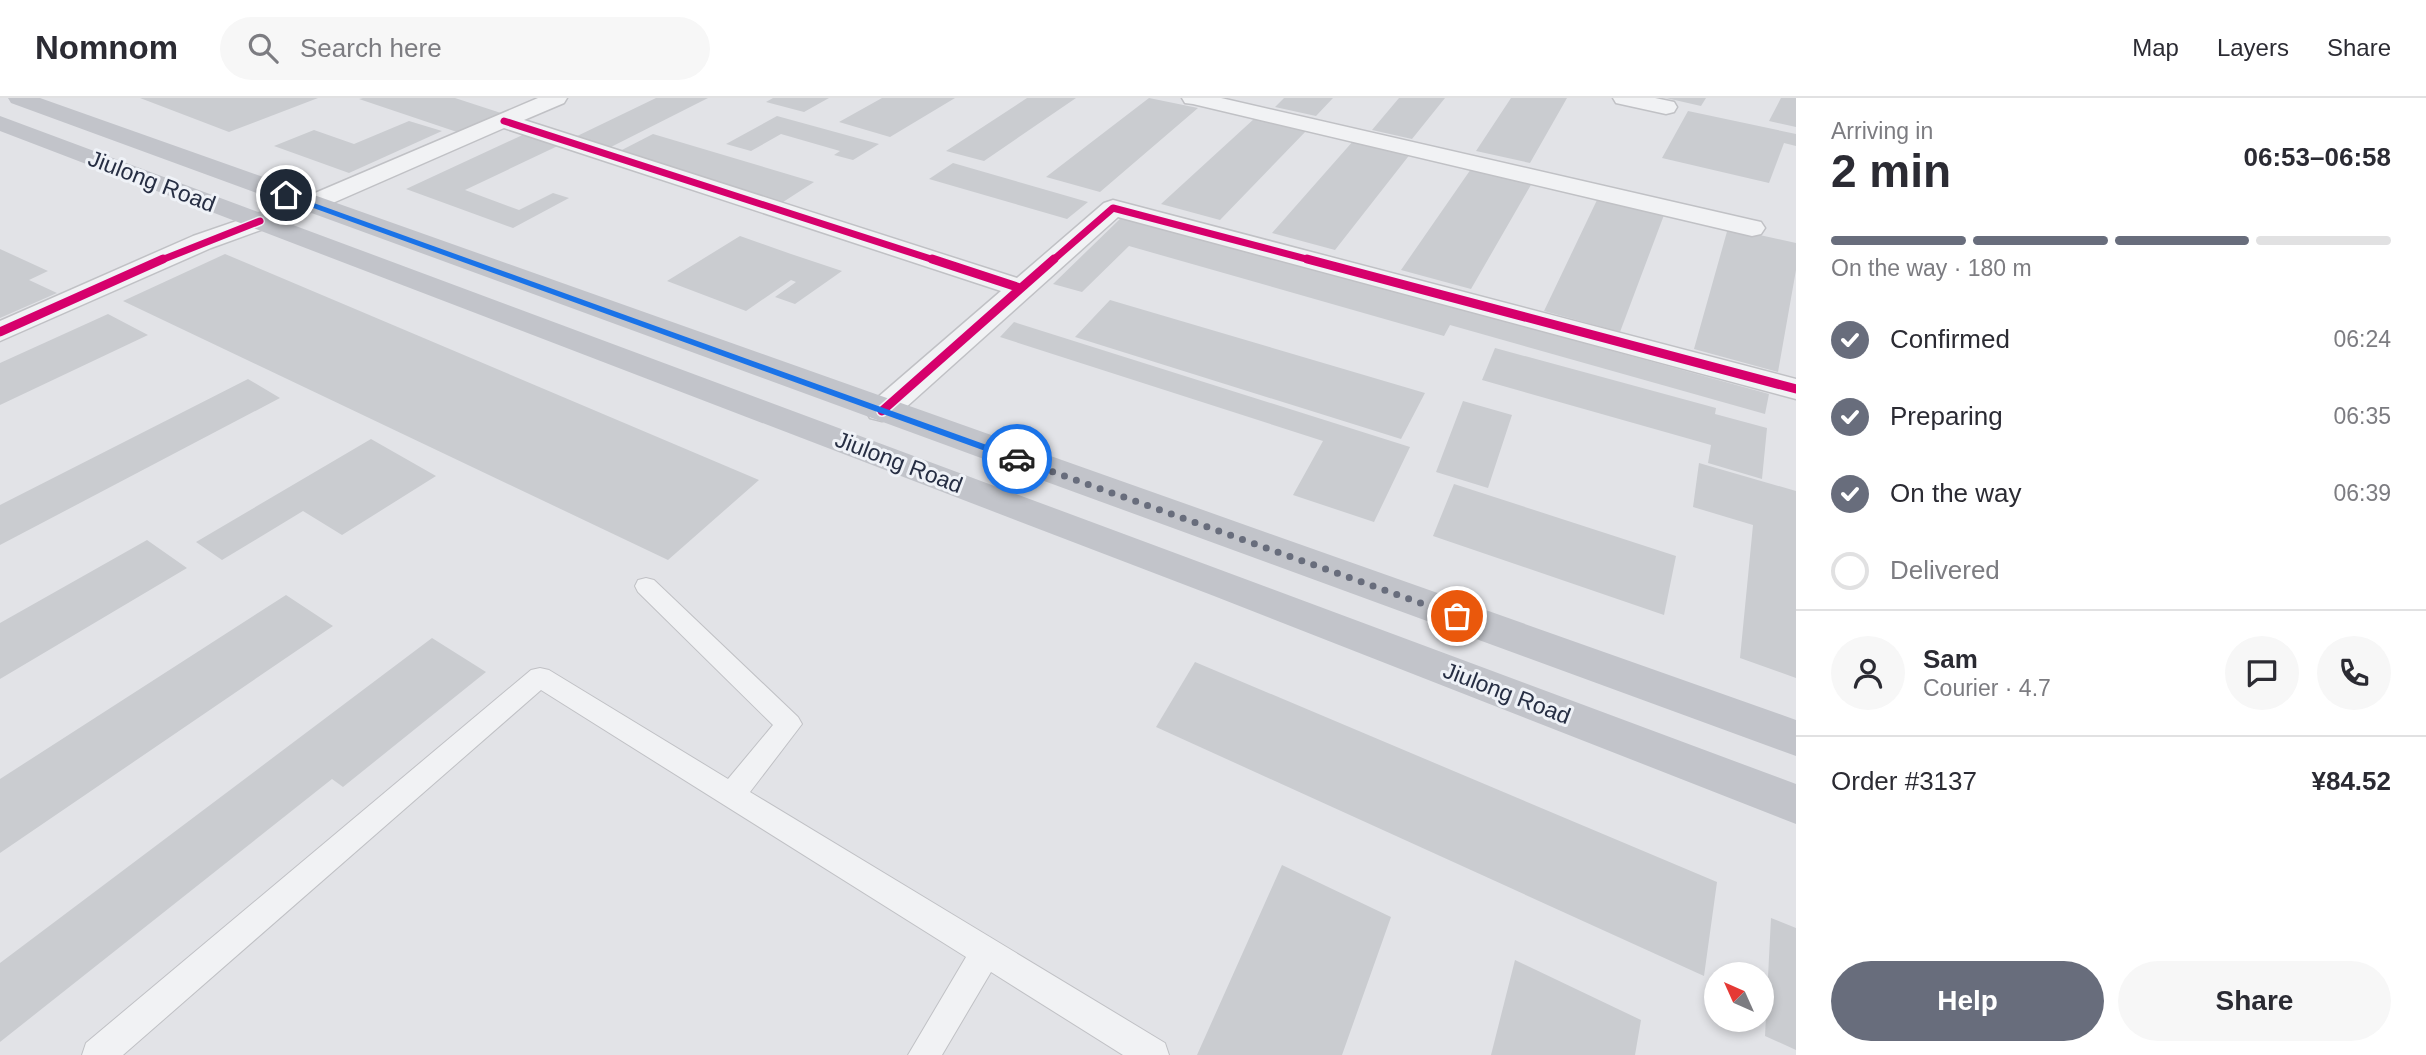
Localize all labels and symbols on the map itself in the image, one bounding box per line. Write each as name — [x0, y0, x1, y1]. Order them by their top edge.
street label: Jiulong Road — [85, 145, 219, 217]
pin — [256, 165, 316, 225]
courier — [982, 424, 1052, 494]
street label: Jiulong Road — [832, 426, 966, 498]
pin — [1427, 586, 1487, 646]
street label: Jiulong Road — [1440, 657, 1574, 729]
north arrow — [1704, 962, 1774, 1032]

